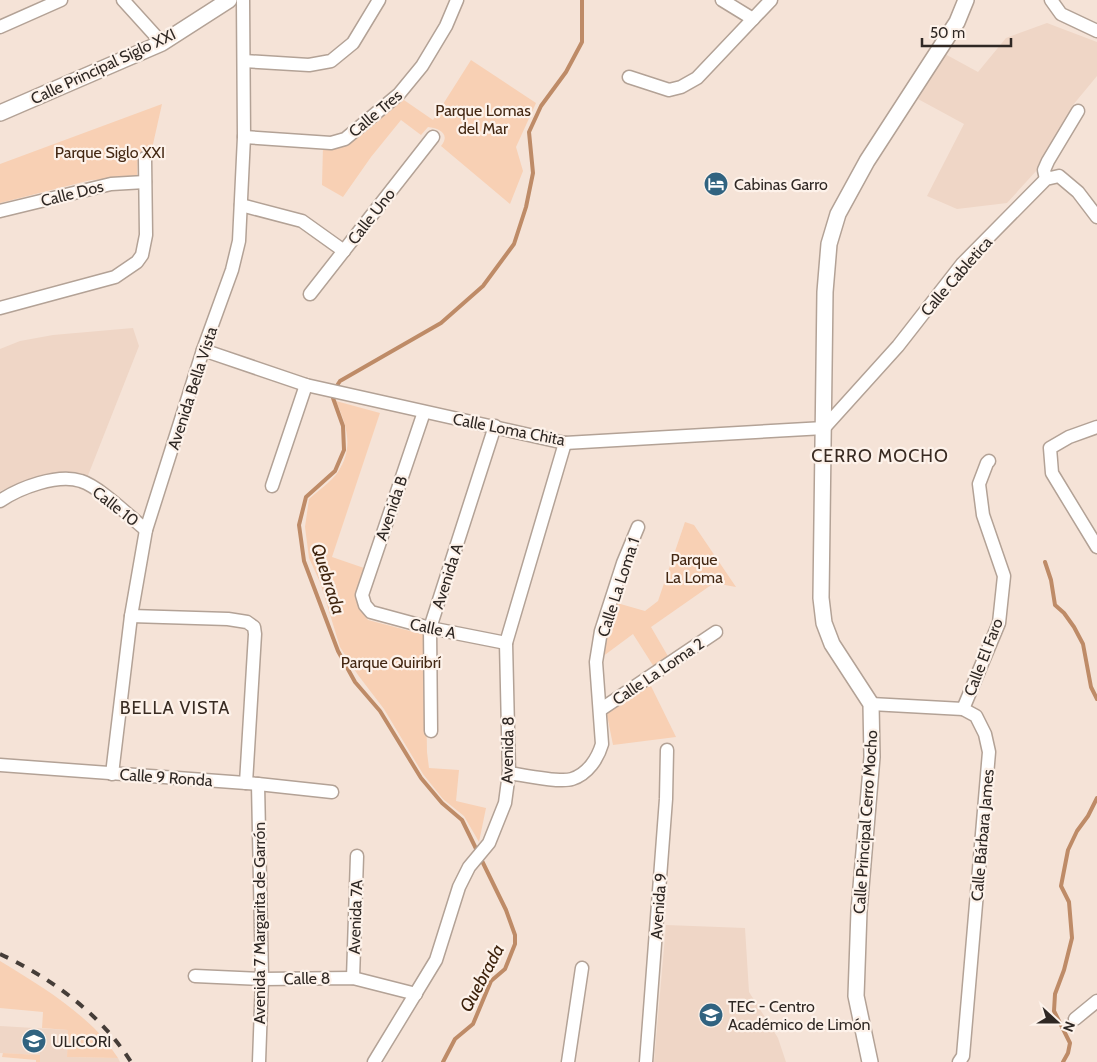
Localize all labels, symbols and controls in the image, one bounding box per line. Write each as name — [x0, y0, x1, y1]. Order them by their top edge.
scale bar — [922, 15, 1011, 47]
text: 50 m — [930, 24, 965, 42]
street label: Calle Principal Siglo XXI — [28, 25, 179, 108]
street label: Calle Tres — [345, 85, 406, 141]
park label: Parque Lomas del Mar — [435, 101, 531, 138]
park label: Parque Siglo XXI — [55, 143, 165, 162]
hotel icon: Cabinas Garro — [703, 171, 729, 197]
place label: Cabinas Garro — [734, 175, 828, 194]
street label: Calle Dos — [39, 176, 106, 210]
street label: Calle Uno — [344, 184, 399, 248]
street label: Calle Cabletica — [917, 233, 996, 320]
street label: Avenida Bella Vista — [164, 324, 221, 452]
street label: Calle Loma Chita — [451, 409, 567, 450]
district label: CERRO MOCHO — [811, 445, 949, 467]
street label: Avenida B — [372, 473, 412, 543]
street label: Calle 10 — [89, 483, 142, 530]
street label: Calle La Loma 1 — [593, 535, 643, 639]
water label: Quebrada — [306, 541, 350, 617]
street label: Avenida A — [428, 541, 467, 611]
park label: Parque La Loma — [665, 550, 723, 587]
street label: Calle A — [408, 614, 458, 643]
street label: Calle El Faro — [960, 615, 1007, 699]
street label: Calle La Loma 2 — [609, 634, 708, 709]
park label: Parque Quiribrí — [341, 653, 442, 672]
district label: BELLA VISTA — [120, 697, 230, 719]
street label: Avenida 8 — [497, 716, 518, 784]
street label: Calle Principal Cerro Mocho — [850, 729, 881, 915]
street label: Calle 9 Ronda — [119, 765, 213, 790]
street label: Calle Bárbara James — [967, 768, 998, 902]
street label: Avenida 7 Margarita de Garrón — [250, 822, 269, 1024]
street label: Avenida 9 — [647, 872, 670, 940]
street label: Avenida 7A — [345, 879, 366, 955]
water label: Quebrada — [455, 940, 509, 1016]
street label: Calle 8 — [284, 969, 330, 988]
place label: TEC - Centro Académico de Limón — [728, 997, 871, 1034]
north arrow — [1032, 997, 1082, 1047]
school or university icon: TEC - Centro Académico de Limón — [698, 1002, 724, 1028]
text: N — [1059, 1019, 1079, 1035]
school or university icon: ULICORI — [21, 1028, 47, 1054]
place label: ULICORI — [52, 1032, 111, 1051]

